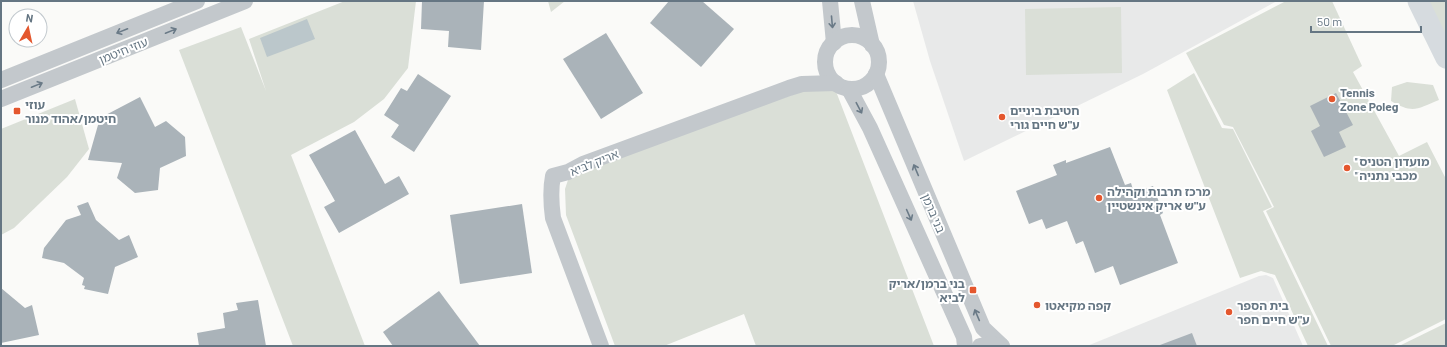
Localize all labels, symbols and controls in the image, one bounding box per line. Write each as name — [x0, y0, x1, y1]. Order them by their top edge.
north arrow — [8, 8, 48, 48]
scale bar — [1311, 8, 1421, 34]
text: N — [25, 11, 34, 25]
text: 50 m — [1317, 14, 1342, 28]
one-way arrow — [828, 15, 835, 28]
one-way arrow — [164, 26, 176, 34]
one-way arrow — [117, 28, 129, 36]
street label: עוזי חיטמן — [97, 34, 149, 66]
one-way arrow — [31, 80, 43, 88]
place label: Tennis Zone Poleg — [1340, 85, 1399, 113]
marker: Tennis Zone Poleg — [1327, 94, 1337, 104]
place label: עוזי חיטמן/אהוד מנור — [25, 97, 116, 125]
one-way arrow — [856, 102, 864, 114]
place label: חטיבת ביניים ע"ש חיים גורי — [1010, 103, 1080, 131]
marker: עוזי חיטמן/אהוד מנור — [12, 106, 22, 116]
marker: חטיבת ביניים ע"ש חיים גורי — [997, 112, 1007, 122]
street label: אריק לביא — [568, 146, 621, 178]
place label: "מועדון הטניס "מכבי נתניה — [1355, 154, 1430, 182]
marker: "מועדון הטניס "מכבי נתניה — [1342, 163, 1352, 173]
one-way arrow — [912, 164, 919, 176]
place label: מרכז תרבות וקהילה ע"ש אריק אינשטיין — [1107, 184, 1211, 212]
street label: בני ברמן — [919, 191, 949, 235]
marker: מרכז תרבות וקהילה ע"ש אריק אינשטיין — [1094, 193, 1104, 203]
one-way arrow — [906, 208, 913, 220]
place label: בני ברמן/אריק לביא — [889, 276, 965, 304]
marker: בני ברמן/אריק לביא — [968, 285, 978, 295]
place label: קפה מקיאטו — [1045, 298, 1111, 312]
place label: בית הספר ע"ש חיים חפר — [1237, 298, 1310, 326]
marker: קפה מקיאטו — [1032, 300, 1042, 310]
marker: בית הספר ע"ש חיים חפר — [1224, 307, 1234, 317]
one-way arrow — [973, 310, 980, 322]

